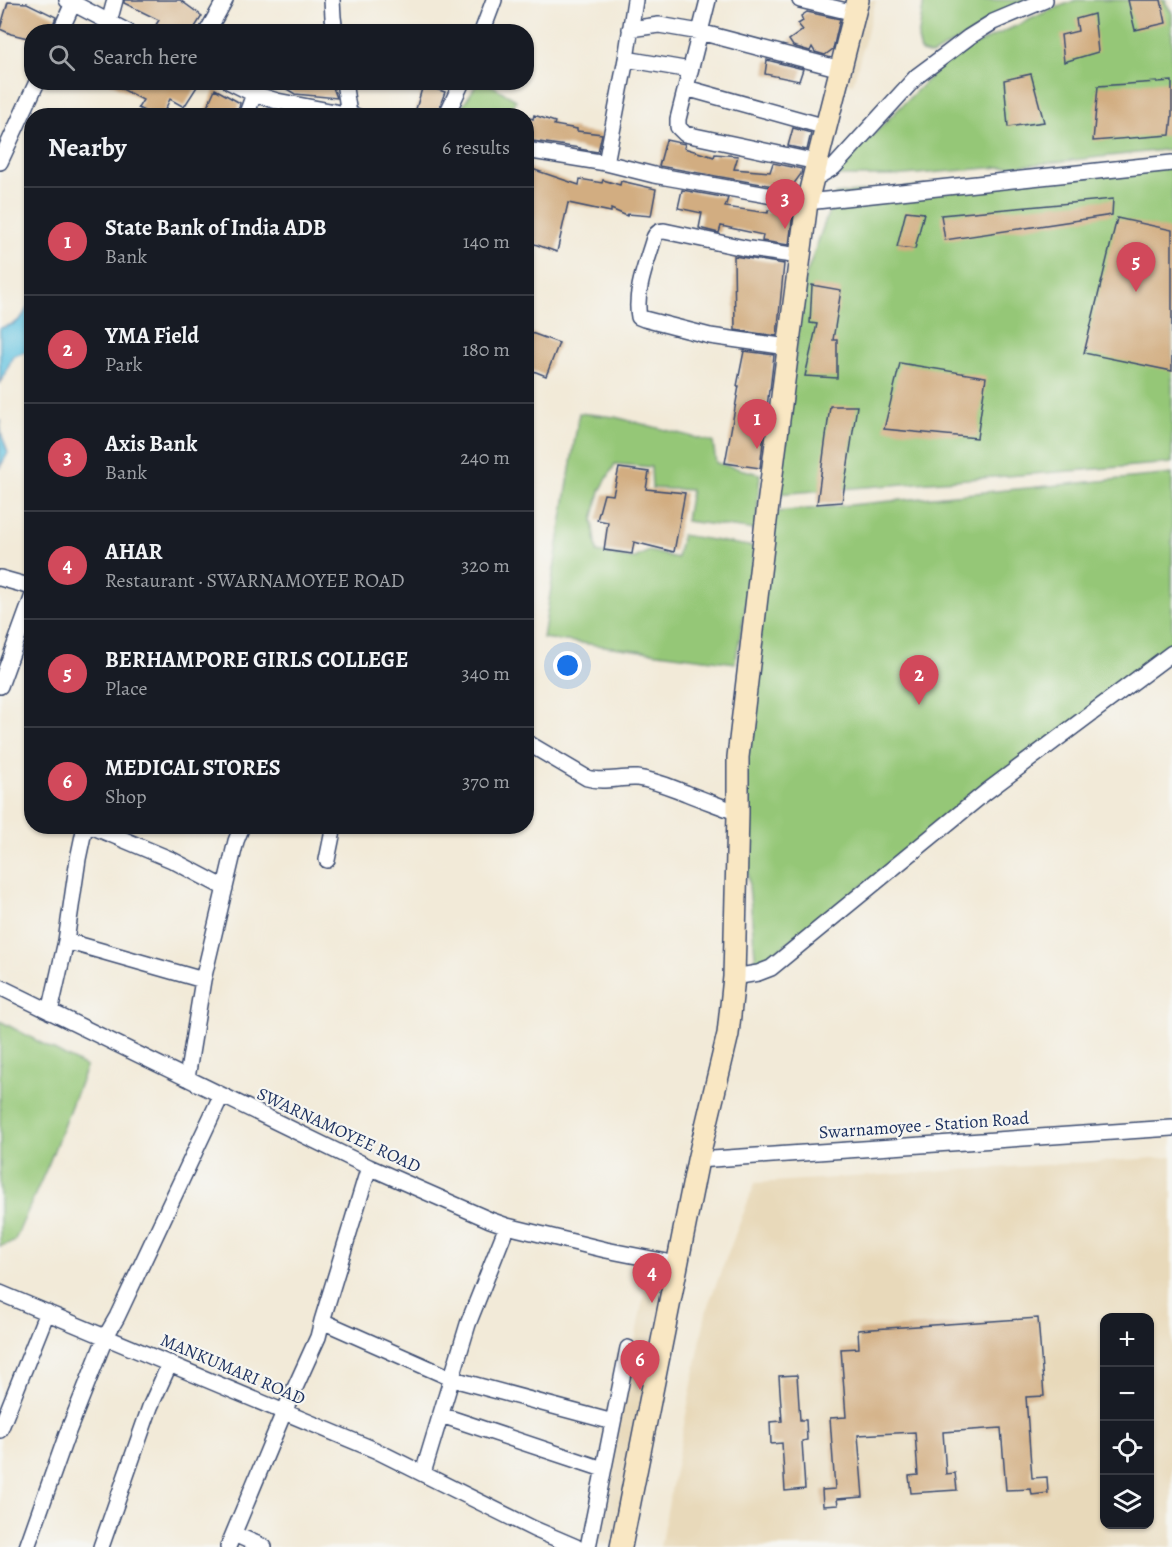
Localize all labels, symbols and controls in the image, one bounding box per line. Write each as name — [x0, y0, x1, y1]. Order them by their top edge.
search box — [24, 24, 534, 90]
icon: search — [45, 41, 78, 74]
text: Search here — [93, 42, 198, 72]
text: Nearby — [48, 130, 127, 165]
text: 6 results — [442, 134, 510, 161]
pin: 3 — [766, 180, 804, 229]
text: State Bank of India ADB — [105, 213, 327, 243]
text: 1 — [64, 228, 71, 255]
text: 140 m — [463, 228, 510, 255]
pin: 5 — [1116, 242, 1156, 292]
text: Bank — [105, 243, 147, 270]
text: YMA Field — [105, 321, 199, 351]
text: 2 — [63, 336, 72, 363]
text: 180 m — [462, 336, 510, 363]
text: Park — [105, 351, 143, 378]
pin: 1 — [738, 400, 777, 449]
text: Axis Bank — [105, 429, 197, 459]
text: 3 — [63, 444, 72, 471]
text: 240 m — [460, 444, 510, 471]
text: Bank — [105, 459, 147, 486]
text: AHAR — [105, 537, 163, 567]
text: 4 — [63, 552, 72, 579]
text: 320 m — [461, 552, 510, 579]
text: Restaurant · SWARNAMOYEE ROAD — [105, 567, 405, 594]
text: BERHAMPORE GIRLS COLLEGE — [105, 645, 408, 675]
your location — [553, 651, 582, 680]
pin: 2 — [900, 656, 938, 705]
text: 5 — [63, 660, 72, 687]
text: 340 m — [461, 660, 510, 687]
text: Place — [105, 675, 147, 702]
text: MEDICAL STORES — [105, 753, 281, 783]
text: 6 — [63, 768, 72, 795]
text: 370 m — [462, 768, 510, 795]
text: Shop — [105, 783, 147, 810]
street label: SWARNAMOYEE ROAD — [253, 1081, 425, 1179]
street label: Swarnamoyee - Station Road — [818, 1106, 1030, 1144]
pin: 4 — [632, 1254, 672, 1303]
map controls — [1100, 1313, 1154, 1529]
button: + — [1100, 1313, 1154, 1367]
street label: MANKUMARI ROAD — [157, 1328, 309, 1410]
pin: 6 — [620, 1340, 660, 1390]
button: − — [1100, 1367, 1154, 1421]
button: locate — [1100, 1421, 1154, 1475]
button: layers — [1100, 1475, 1154, 1529]

